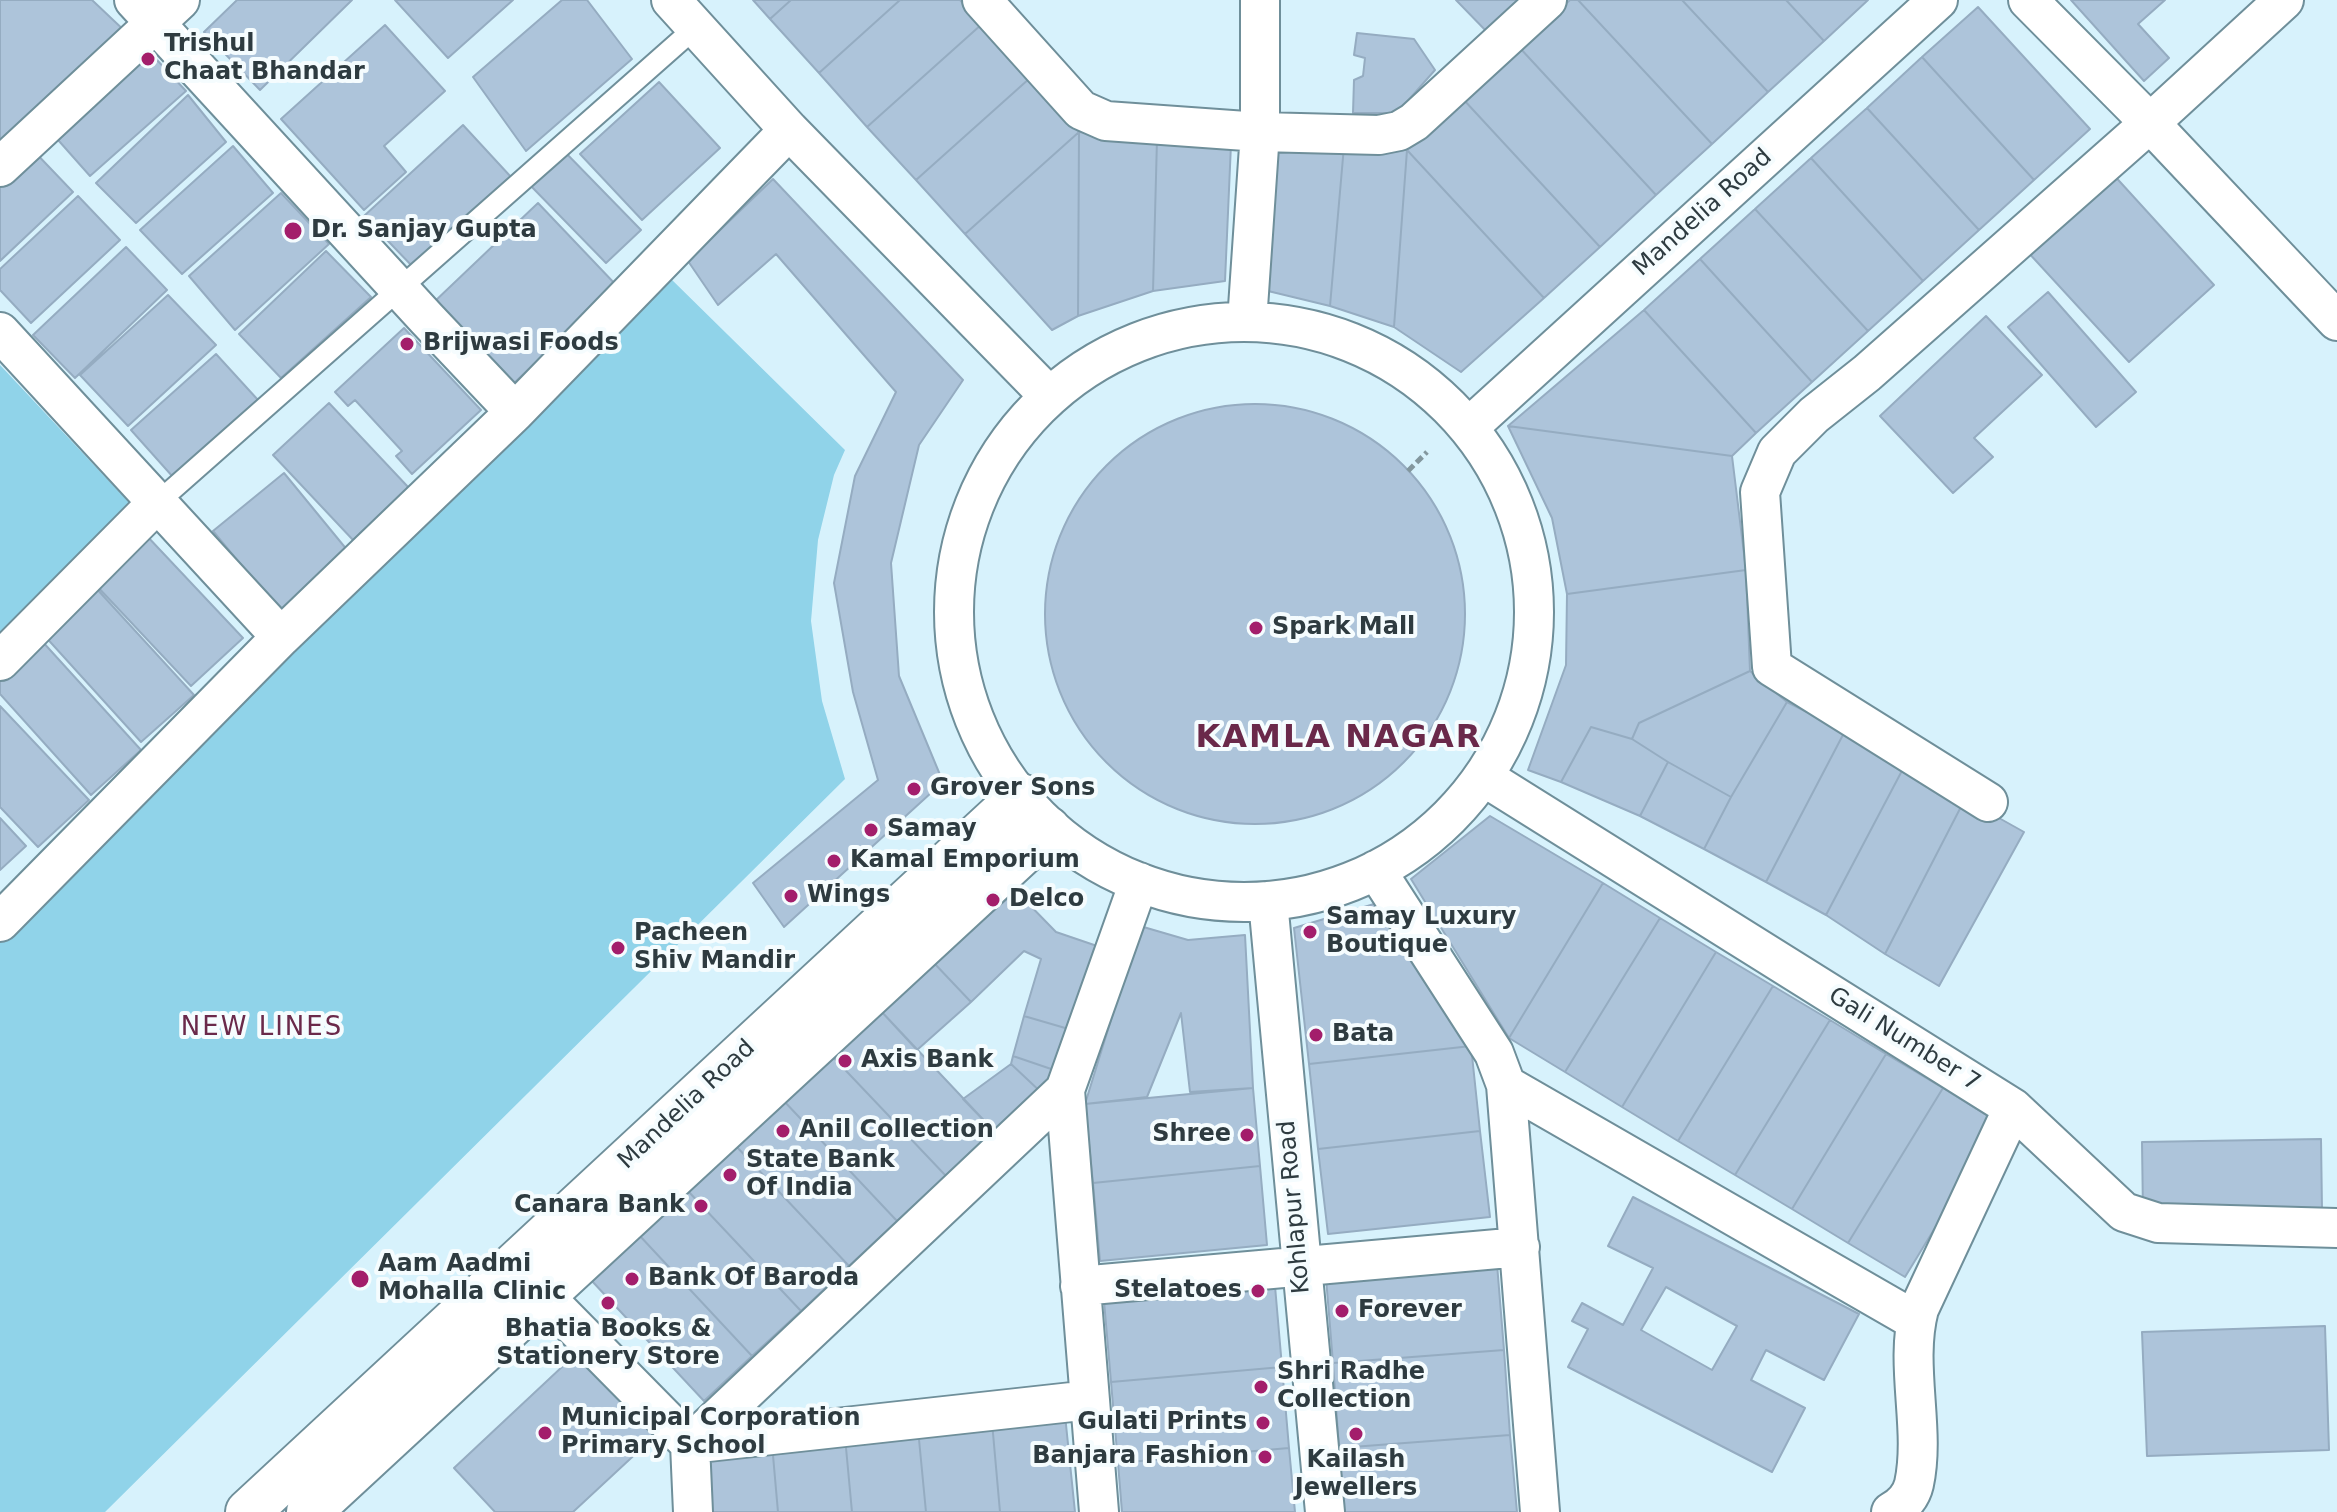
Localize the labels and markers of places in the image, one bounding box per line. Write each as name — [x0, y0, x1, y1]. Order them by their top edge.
place label: Trishul Chaat Bhandar — [164, 31, 365, 87]
marker: Trishul Chaat Bhandar — [139, 50, 157, 68]
place label: Dr. Sanjay Gupta — [311, 217, 537, 245]
marker: Dr. Sanjay Gupta — [282, 220, 304, 242]
place label: Brijwasi Foods — [423, 330, 619, 358]
marker: Brijwasi Foods — [398, 335, 416, 353]
place label: Spark Mall — [1272, 614, 1415, 642]
marker: Spark Mall — [1247, 619, 1265, 637]
place label: Grover Sons — [930, 775, 1095, 803]
marker: Grover Sons — [905, 780, 923, 798]
place label: Samay — [887, 816, 977, 844]
marker: Samay — [862, 821, 880, 839]
place label: Kamal Emporium — [850, 847, 1080, 875]
marker: Kamal Emporium — [825, 852, 843, 870]
place label: Wings — [807, 882, 890, 910]
place label: Delco — [1009, 886, 1084, 914]
marker: Wings — [782, 887, 800, 905]
marker: Delco — [984, 891, 1002, 909]
place label: Samay Luxury Boutique — [1326, 904, 1516, 960]
place label: Pacheen Shiv Mandir — [634, 920, 795, 976]
marker: Samay Luxury Boutique — [1301, 923, 1319, 941]
marker: Pacheen Shiv Mandir — [609, 939, 627, 957]
place label: Bata — [1332, 1021, 1394, 1049]
marker: Bata — [1307, 1026, 1325, 1044]
place label: Axis Bank — [861, 1047, 993, 1075]
marker: Axis Bank — [836, 1052, 854, 1070]
place label: Anil Collection — [799, 1117, 994, 1145]
place label: Shree — [1152, 1121, 1231, 1149]
marker: Anil Collection — [774, 1122, 792, 1140]
marker: Shree — [1238, 1126, 1256, 1144]
place label: State Bank Of India — [746, 1147, 895, 1203]
marker: State Bank Of India — [721, 1166, 739, 1184]
place label: Canara Bank — [514, 1192, 685, 1220]
marker: Canara Bank — [692, 1197, 710, 1215]
place label: Aam Aadmi Mohalla Clinic — [378, 1251, 566, 1307]
place label: Bank Of Baroda — [648, 1265, 859, 1293]
marker: Aam Aadmi Mohalla Clinic — [349, 1268, 371, 1290]
marker: Bank Of Baroda — [623, 1270, 641, 1288]
place label: Stelatoes — [1114, 1277, 1242, 1305]
marker: Stelatoes — [1249, 1282, 1267, 1300]
marker: Bhatia Books & Stationery Store — [599, 1294, 617, 1312]
place label: Forever — [1358, 1297, 1462, 1325]
marker: Forever — [1333, 1302, 1351, 1320]
place label: Bhatia Books & Stationery Store — [496, 1316, 720, 1372]
place label: Shri Radhe Collection — [1277, 1359, 1425, 1415]
marker: Shri Radhe Collection — [1252, 1378, 1270, 1396]
place label: Municipal Corporation Primary School — [561, 1405, 861, 1461]
place label: Gulati Prints — [1077, 1409, 1247, 1437]
marker: Gulati Prints — [1254, 1414, 1272, 1432]
marker: Municipal Corporation Primary School — [536, 1424, 554, 1442]
marker: Kailash Jewellers — [1347, 1425, 1365, 1443]
place label: Banjara Fashion — [1032, 1443, 1249, 1471]
place label: Kailash Jewellers — [1295, 1447, 1417, 1503]
marker: Banjara Fashion — [1256, 1448, 1274, 1466]

